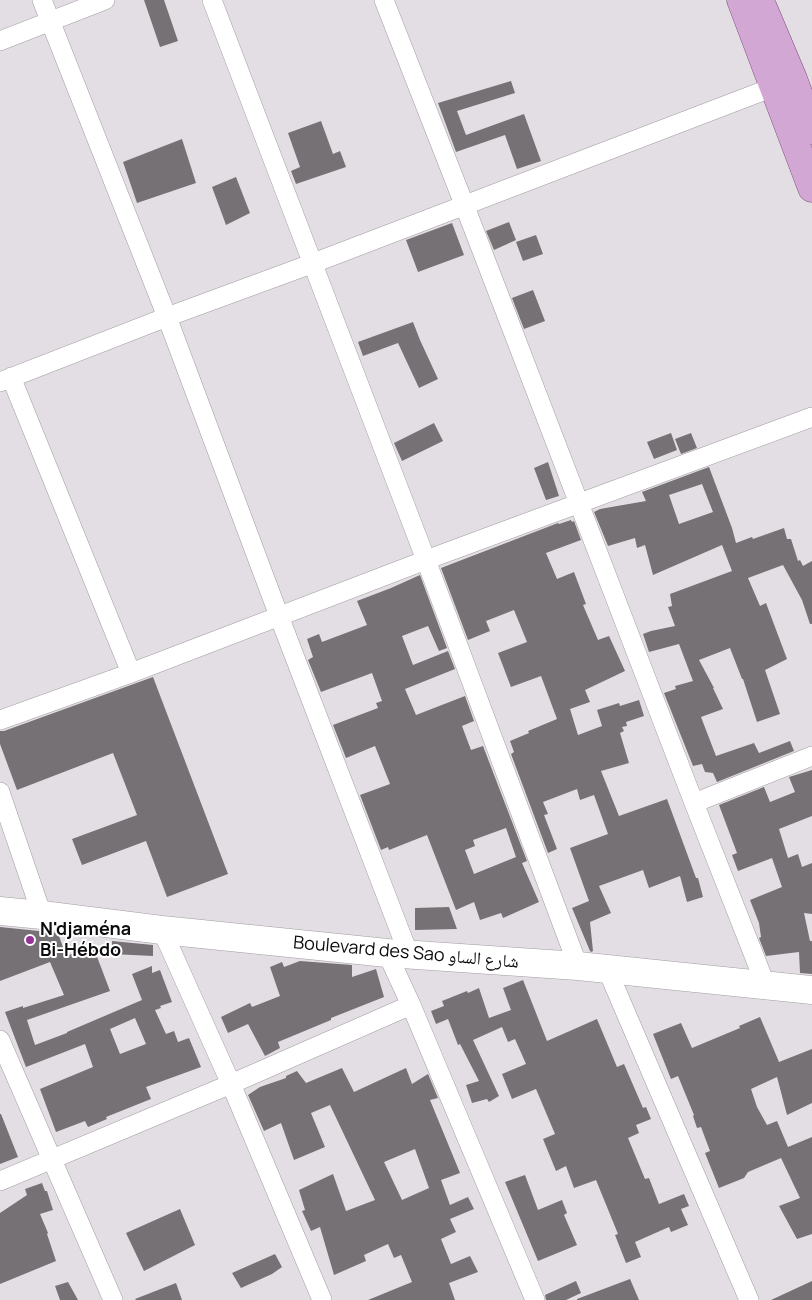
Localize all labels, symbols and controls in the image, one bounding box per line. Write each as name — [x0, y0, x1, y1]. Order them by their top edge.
place label: N'djaména Bi-Hébdo — [40, 919, 131, 962]
street label: Boulevard des Sao شارع الساو — [292, 932, 520, 974]
marker: N'djaména Bi-Hébdo — [24, 934, 36, 946]

